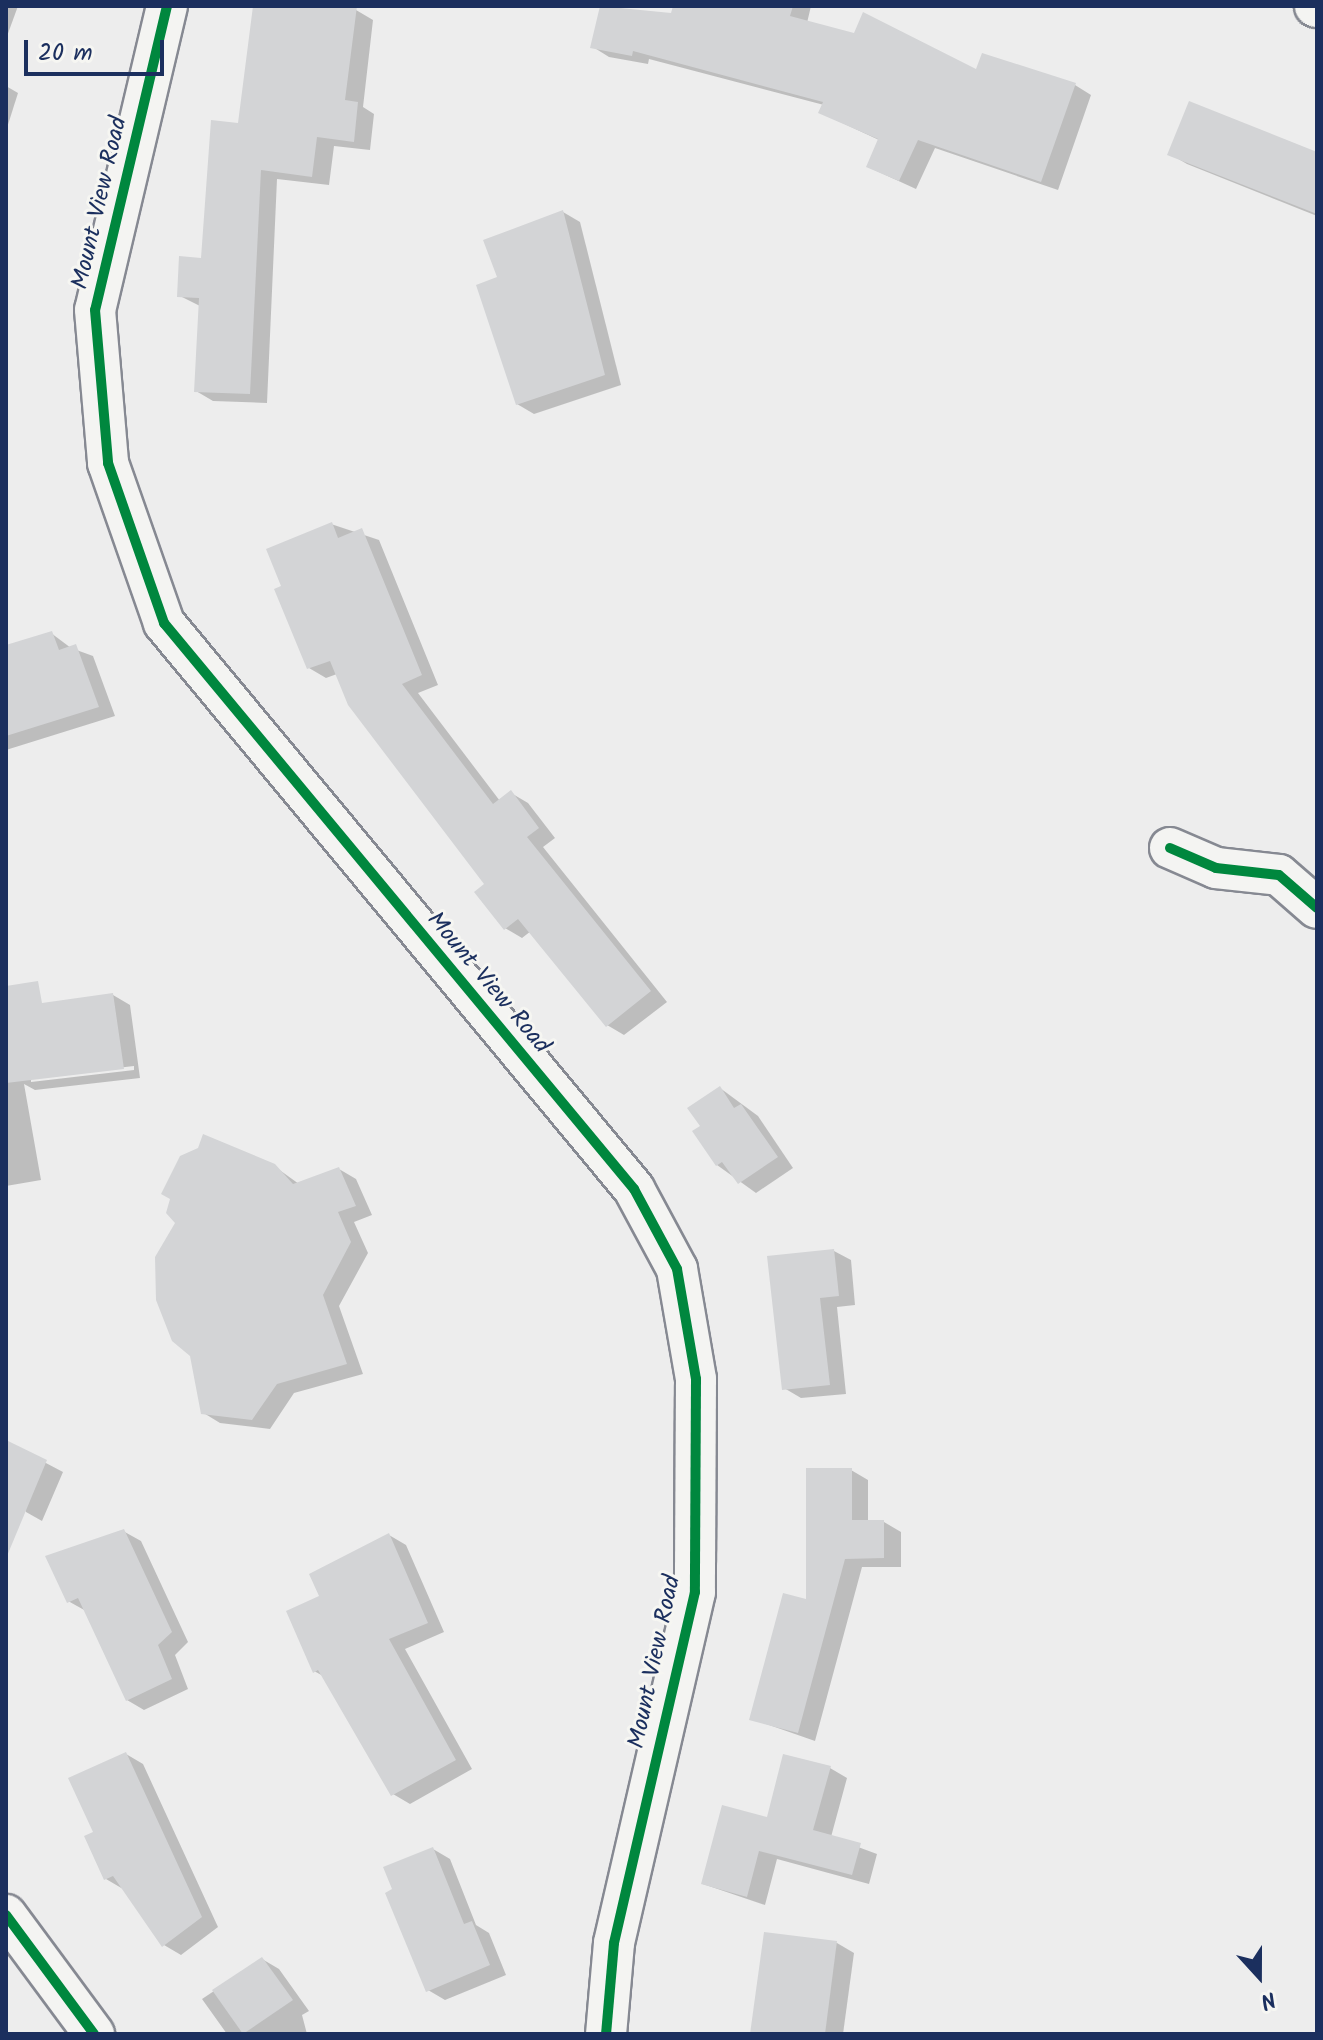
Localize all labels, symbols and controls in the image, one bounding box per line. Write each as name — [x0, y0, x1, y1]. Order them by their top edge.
scale bar — [28, 24, 168, 74]
text: 20 m — [38, 34, 93, 73]
street label: Mount View Road — [66, 114, 134, 292]
street label: Mount View Road — [420, 906, 556, 1060]
street label: Mount View Road — [623, 1573, 687, 1751]
north arrow — [1219, 1936, 1299, 2016]
text: N — [1255, 1980, 1281, 2018]

